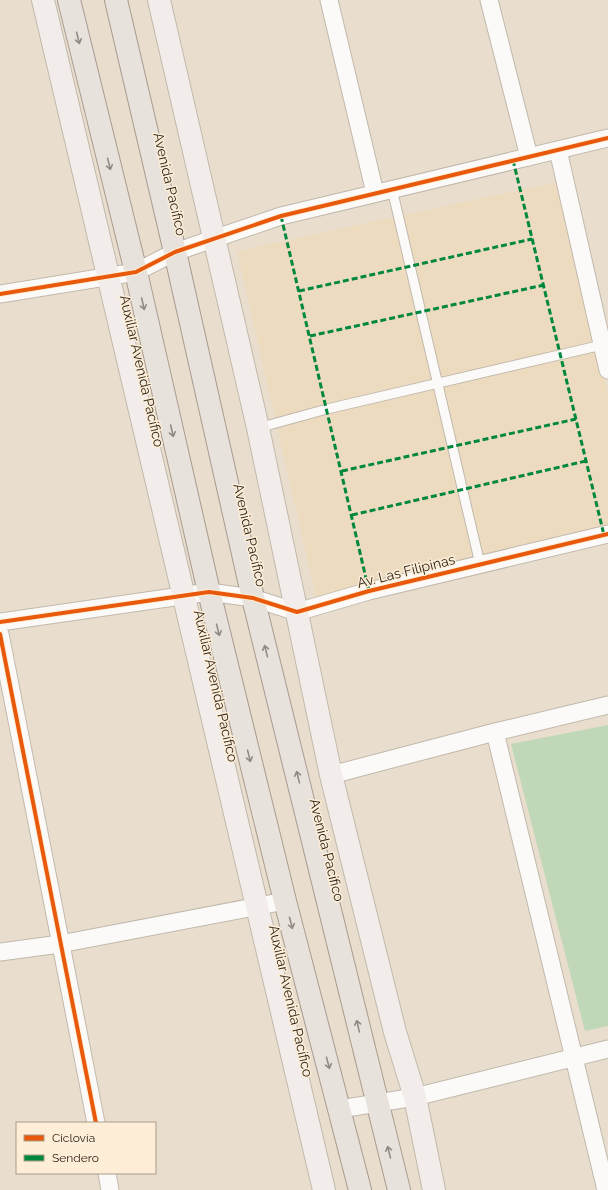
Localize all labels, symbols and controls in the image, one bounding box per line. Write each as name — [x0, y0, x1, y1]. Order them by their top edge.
one-way arrow — [75, 31, 83, 44]
street label: Avenida Pacífico — [150, 131, 190, 237]
one-way arrow — [106, 157, 114, 170]
street label: Auxiliar Avenida Pacífico — [117, 293, 167, 449]
one-way arrow — [140, 297, 148, 310]
one-way arrow — [169, 424, 177, 437]
street label: Avenida Pacífico — [230, 482, 270, 588]
street label: Av. Las Filipinas — [355, 551, 457, 591]
street label: Auxiliar Avenida Pacífico — [191, 608, 241, 764]
one-way arrow — [215, 623, 223, 636]
one-way arrow — [262, 645, 270, 658]
one-way arrow — [246, 750, 254, 763]
one-way arrow — [293, 771, 301, 784]
street label: Avenida Pacífico — [306, 797, 348, 903]
one-way arrow — [287, 917, 295, 930]
street label: Auxiliar Avenida Pacífico — [266, 923, 316, 1079]
one-way arrow — [354, 1020, 362, 1033]
one-way arrow — [324, 1056, 332, 1069]
legend — [16, 1122, 156, 1174]
text: Ciclovía — [52, 1131, 95, 1145]
one-way arrow — [385, 1146, 392, 1159]
text: Sendero — [52, 1151, 99, 1165]

